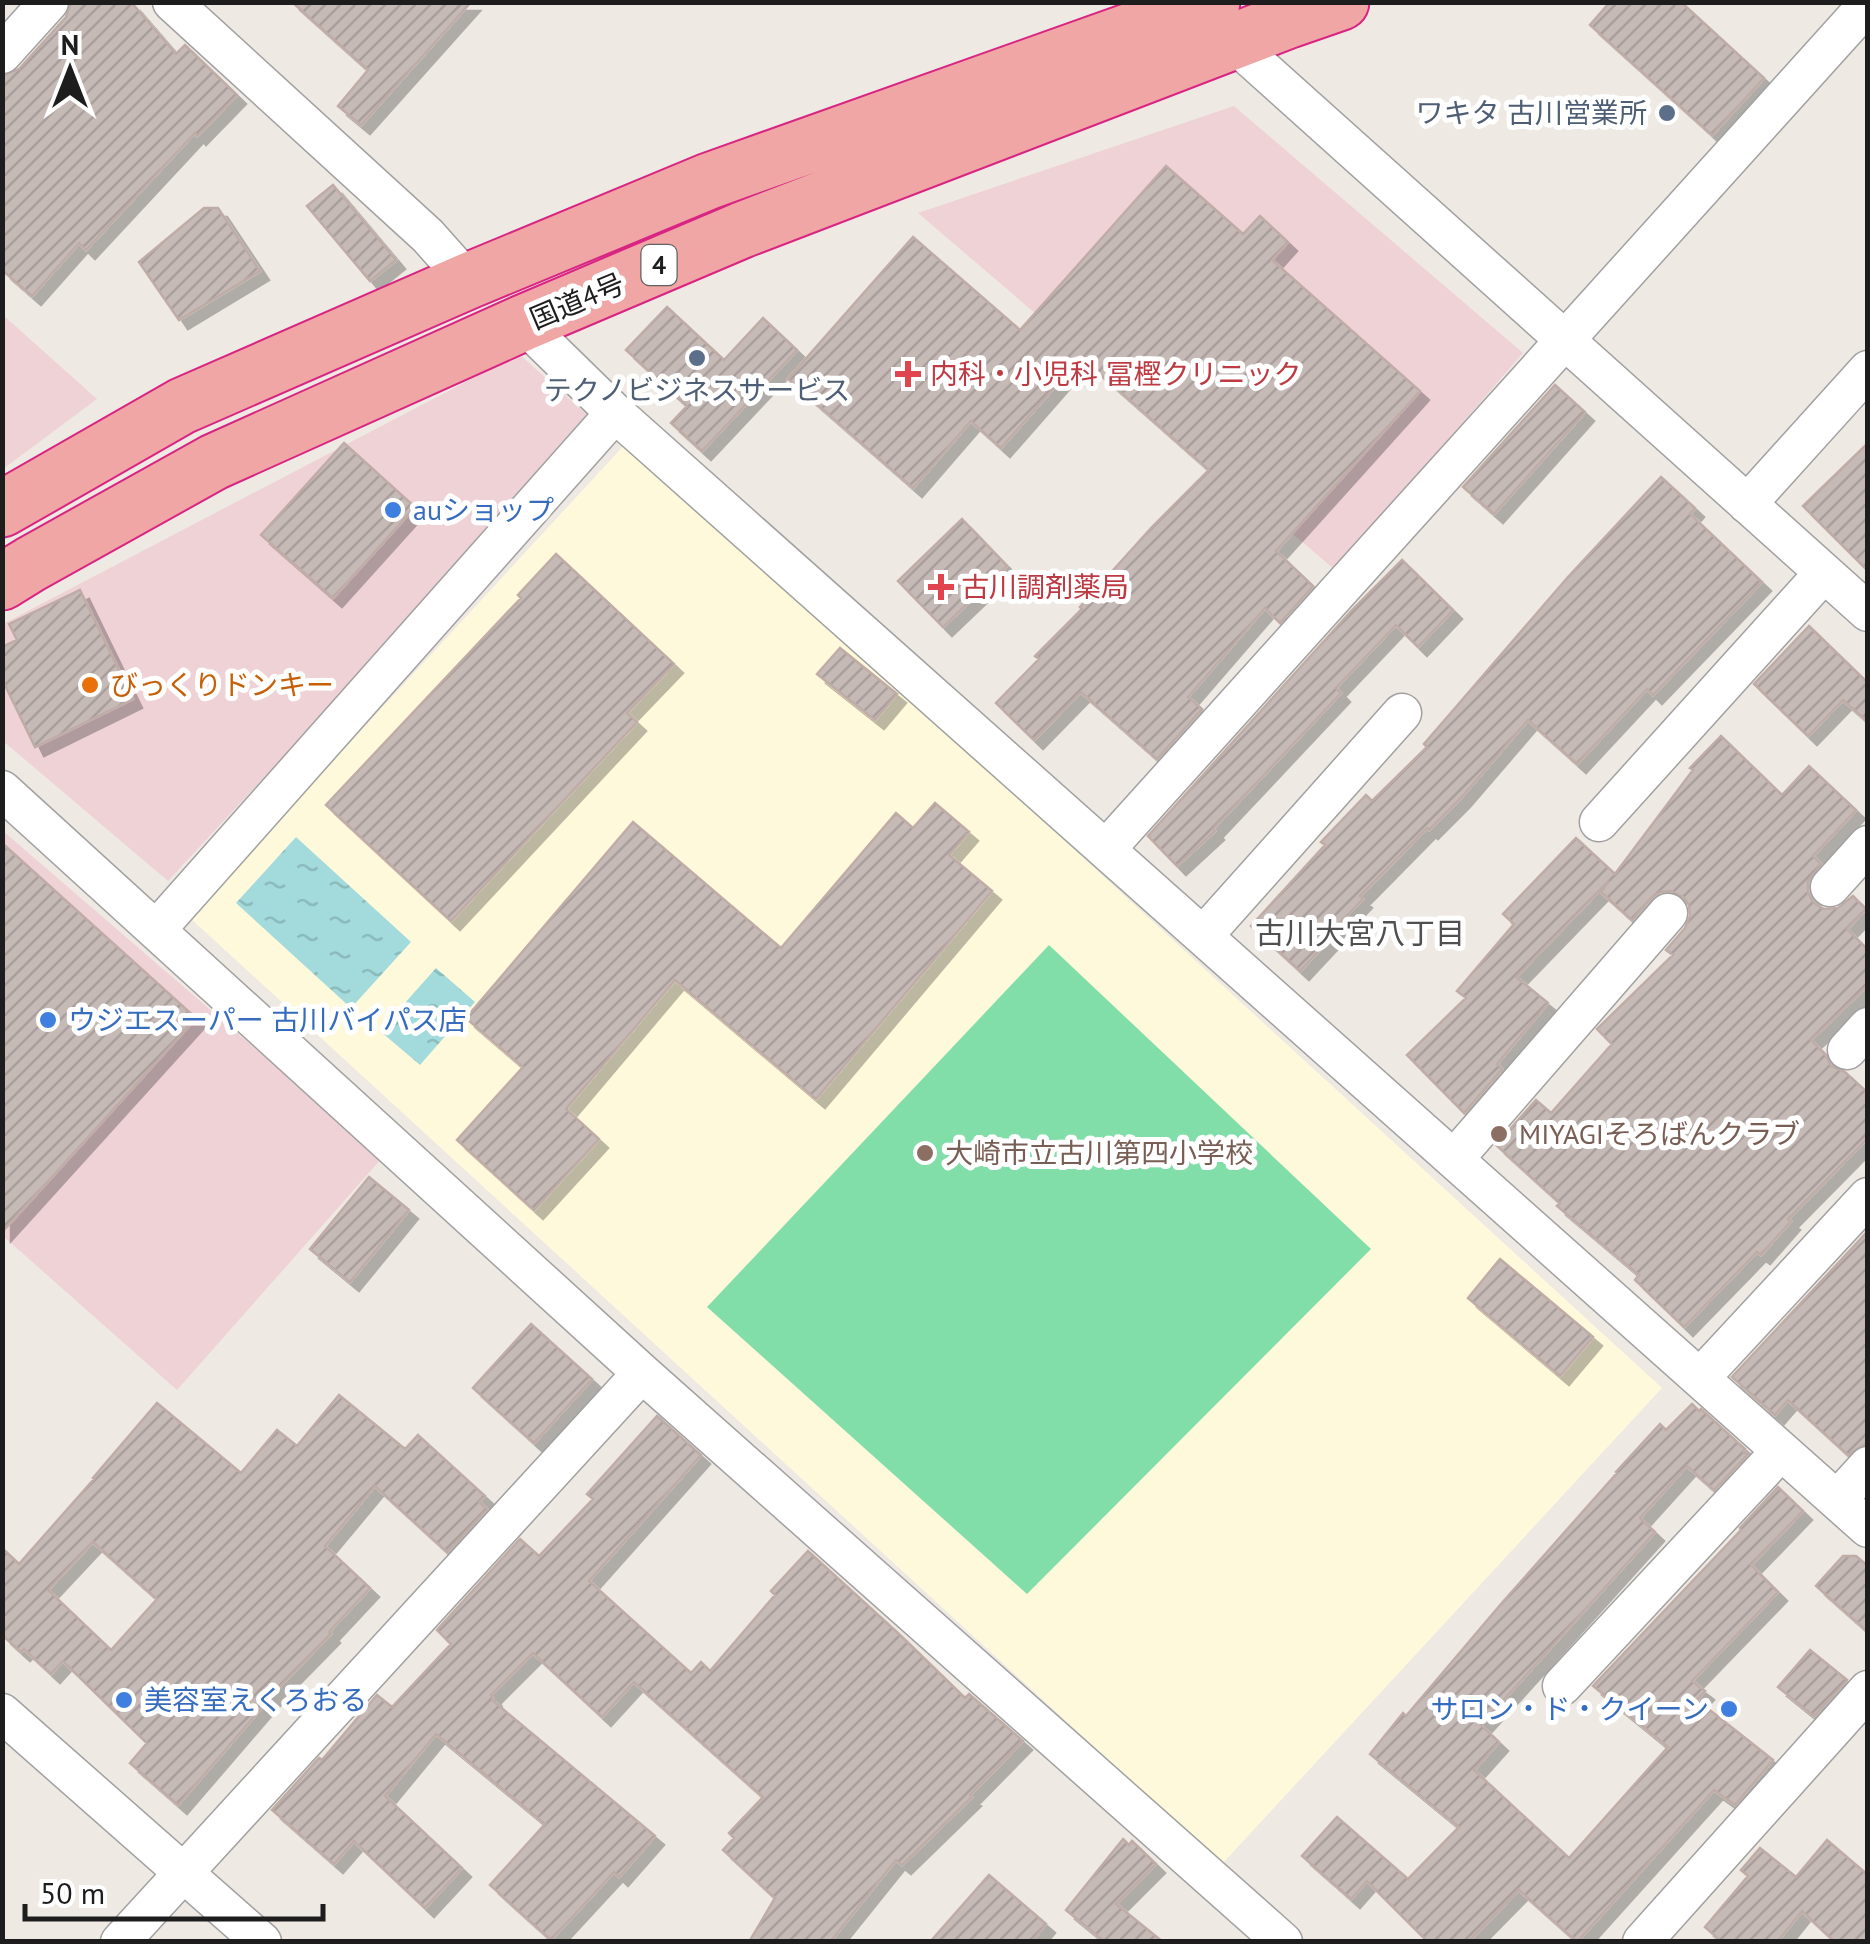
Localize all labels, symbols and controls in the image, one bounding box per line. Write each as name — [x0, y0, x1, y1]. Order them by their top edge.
north arrow — [20, 20, 120, 120]
text: N — [61, 26, 79, 63]
place label: ワキタ 古川営業所 — [1416, 94, 1647, 131]
marker: ワキタ 古川営業所 — [1656, 102, 1678, 124]
road number: 4 — [642, 245, 676, 285]
street label: 国道4号 — [524, 264, 630, 337]
marker: テクノビジネスサービス — [686, 347, 708, 369]
place label: 内科・小児科 冨樫クリニック — [930, 355, 1301, 392]
marker: 内科・小児科 冨樫クリニック — [895, 361, 921, 387]
place label: テクノビジネスサービス — [544, 371, 850, 408]
place label: auショップ — [413, 491, 554, 528]
marker: auショップ — [382, 499, 404, 521]
place label: 古川調剤薬局 — [961, 568, 1129, 605]
marker: 古川調剤薬局 — [930, 576, 952, 598]
place label: びっくりドンキー — [110, 666, 334, 703]
marker: びっくりドンキー — [79, 674, 101, 696]
district label: 古川大宮八丁目 — [1255, 913, 1465, 952]
place label: ウジエスーパー 古川バイパス店 — [68, 1001, 467, 1038]
marker: ウジエスーパー 古川バイパス店 — [37, 1009, 59, 1031]
place label: MIYAGIそろばんクラブ — [1519, 1115, 1800, 1152]
marker: MIYAGIそろばんクラブ — [1488, 1123, 1510, 1145]
place label: 大崎市立古川第四小学校 — [945, 1134, 1253, 1171]
marker: 大崎市立古川第四小学校 — [914, 1142, 936, 1164]
place label: 美容室えくろおる — [144, 1681, 367, 1718]
marker: 美容室えくろおる — [113, 1689, 135, 1711]
place label: サロン・ド・クイーン — [1430, 1690, 1709, 1727]
marker: サロン・ド・クイーン — [1718, 1698, 1740, 1720]
scale bar — [25, 1859, 322, 1921]
text: 50 m — [40, 1873, 105, 1912]

